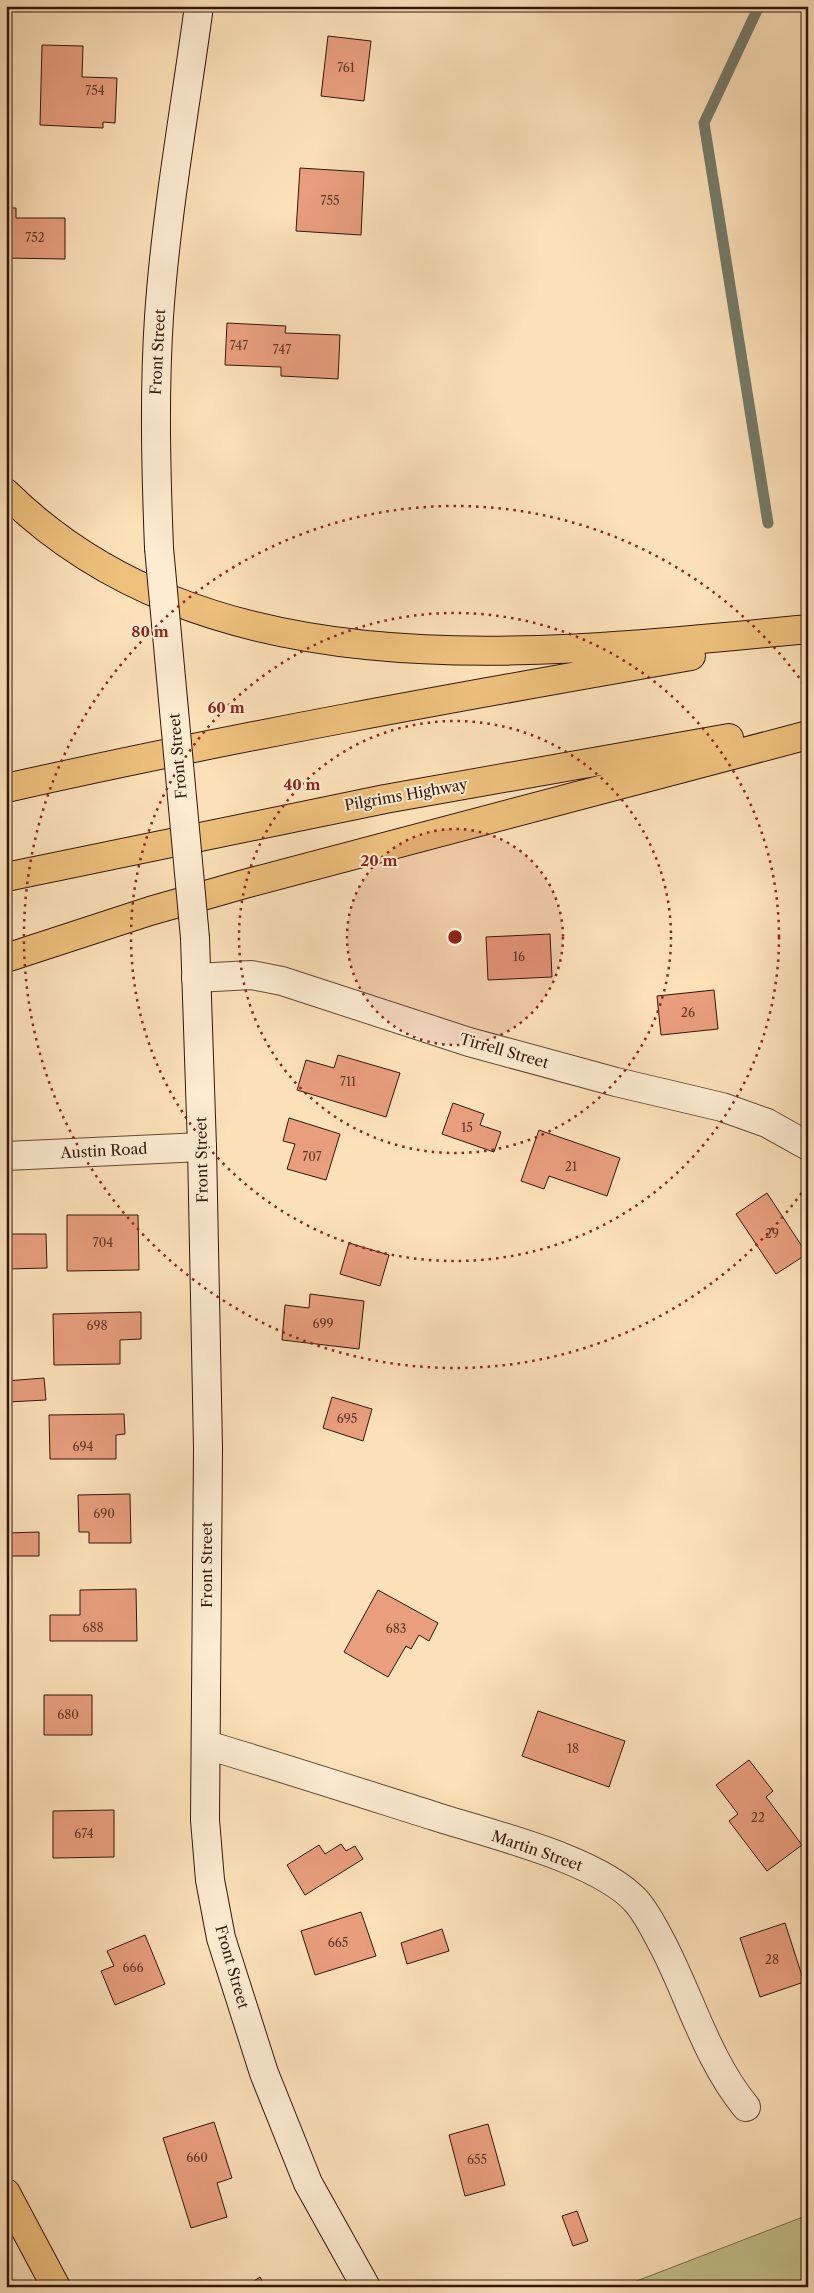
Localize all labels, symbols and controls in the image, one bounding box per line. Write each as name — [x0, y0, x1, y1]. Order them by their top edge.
house number: 761 — [337, 60, 355, 75]
house number: 754 — [85, 83, 105, 98]
house number: 755 — [321, 193, 339, 208]
house number: 752 — [25, 230, 45, 245]
street label: Front Street — [146, 308, 169, 396]
house number: 747 — [230, 338, 248, 353]
house number: 747 — [273, 342, 291, 357]
text: 80 m — [131, 622, 169, 641]
text: 60 m — [207, 698, 245, 717]
street label: Front Street — [164, 712, 191, 800]
street label: Pilgrims Highway — [343, 774, 469, 815]
text: 40 m — [283, 775, 321, 794]
text: 20 m — [360, 851, 398, 870]
centre of rings — [446, 928, 464, 946]
house number: 16 — [513, 949, 525, 964]
house number: 26 — [681, 1005, 695, 1020]
street label: Tirrell Street — [457, 1029, 552, 1072]
house number: 711 — [340, 1074, 356, 1089]
street label: Front Street — [191, 1116, 212, 1203]
house number: 15 — [461, 1120, 473, 1135]
street label: Austin Road — [59, 1139, 148, 1162]
house number: 707 — [302, 1149, 322, 1164]
house number: 21 — [565, 1159, 577, 1174]
house number: 29 — [765, 1226, 779, 1241]
house number: 704 — [93, 1235, 113, 1250]
house number: 699 — [312, 1316, 334, 1331]
house number: 698 — [86, 1318, 108, 1333]
house number: 695 — [337, 1411, 357, 1426]
house number: 694 — [73, 1439, 94, 1454]
house number: 690 — [93, 1506, 115, 1521]
street label: Front Street — [197, 1521, 216, 1608]
house number: 688 — [82, 1620, 104, 1635]
house number: 683 — [386, 1621, 406, 1636]
house number: 680 — [57, 1707, 79, 1722]
house number: 18 — [567, 1741, 579, 1756]
house number: 22 — [751, 1810, 765, 1825]
house number: 674 — [74, 1826, 94, 1841]
street label: Martin Street — [489, 1826, 586, 1875]
street label: Front Street — [211, 1923, 254, 2012]
house number: 665 — [328, 1935, 348, 1950]
house number: 28 — [765, 1952, 779, 1967]
house number: 666 — [122, 1960, 144, 1975]
house number: 660 — [186, 2150, 208, 2165]
house number: 655 — [467, 2152, 487, 2167]

